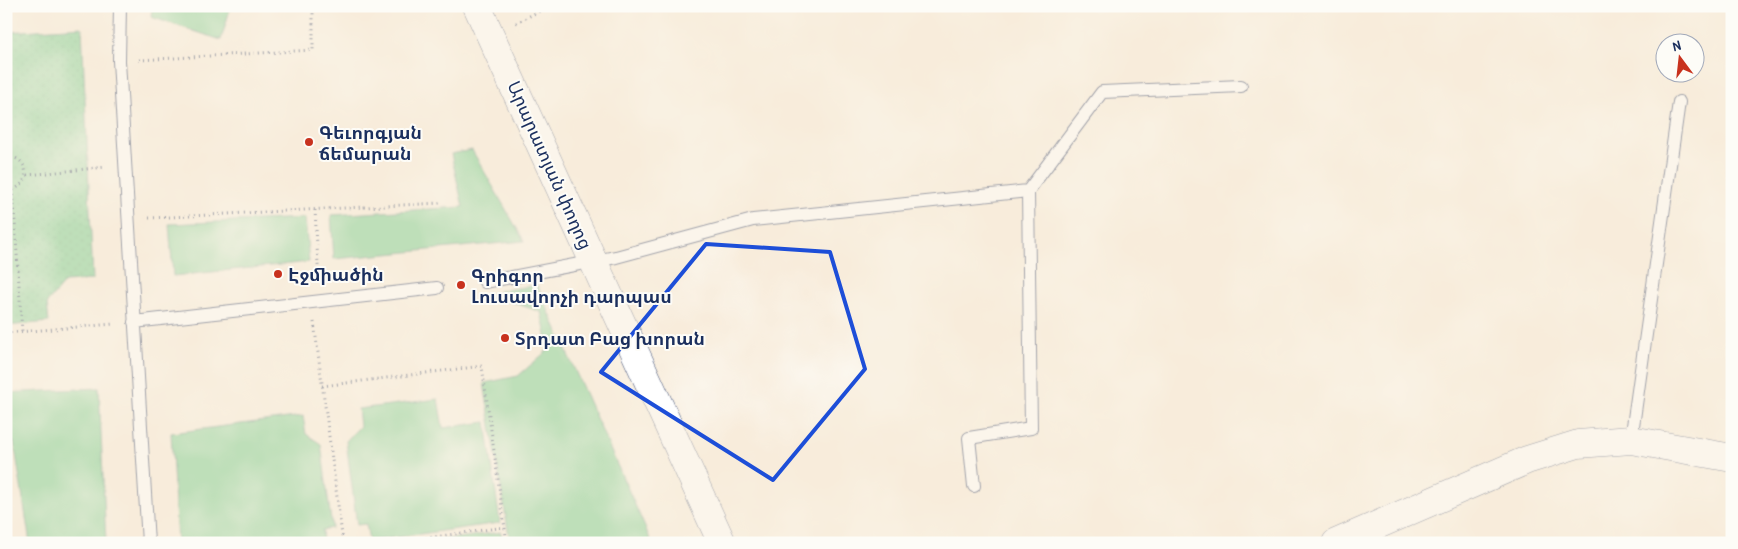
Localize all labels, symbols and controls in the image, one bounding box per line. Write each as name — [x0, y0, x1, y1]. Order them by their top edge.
north arrow — [1656, 32, 1706, 82]
text: N — [1670, 35, 1683, 55]
street label: Արարատյան փողոց — [502, 77, 598, 253]
place label: Գեւորգյան ճեմարան — [319, 120, 422, 166]
marker: Գեւորգյան ճեմարան — [303, 136, 315, 148]
place label: Էջմիածին — [288, 262, 384, 287]
place label: Գրիգոր Լուսավորչի դարպաս — [471, 263, 672, 309]
marker: Էջմիածին — [272, 268, 284, 280]
marker: Գրիգոր Լուսավորչի դարպաս — [455, 279, 467, 291]
place label: Տրդատ Բաց խորան — [515, 326, 705, 351]
marker: Տրդատ Բաց խորան — [499, 332, 511, 344]

